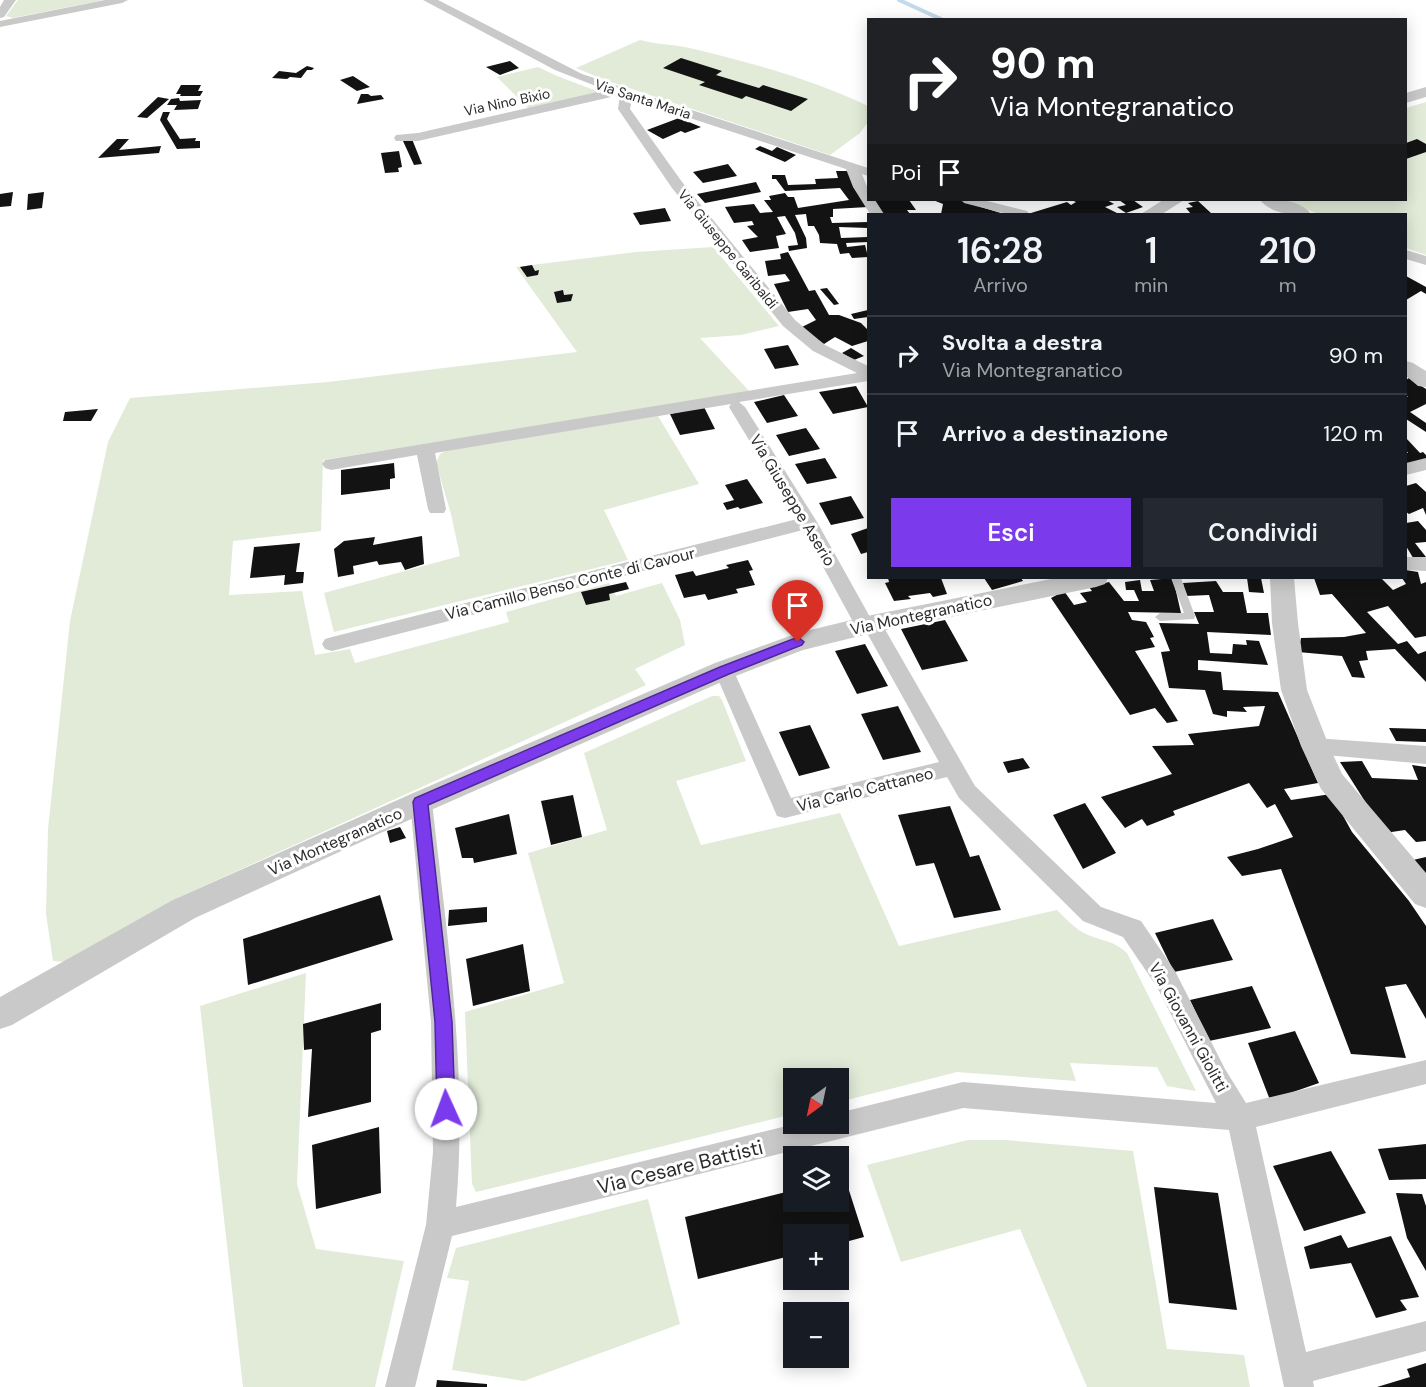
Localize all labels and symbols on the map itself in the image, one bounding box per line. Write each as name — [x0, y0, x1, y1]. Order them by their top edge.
street label: Via Santa Maria — [593, 75, 693, 123]
street label: Via Nino Bixio — [462, 84, 552, 120]
street label: Via Giuseppe Garibaldi — [674, 186, 782, 312]
street label: Via Giuseppe Aserio — [745, 431, 840, 570]
street label: Via Camillo Benso Conte di Cavour — [443, 542, 697, 625]
pin — [772, 580, 823, 642]
street label: Via Montegranatico — [848, 589, 994, 640]
street label: Via Carlo Cattaneo — [795, 762, 936, 817]
street label: Via Montegranatico — [265, 802, 406, 880]
street label: Via Giovanni Giolitti — [1144, 959, 1233, 1096]
north arrow — [783, 1068, 849, 1134]
position arrow — [414, 1077, 478, 1141]
street label: Via Cesare Battisti — [594, 1134, 766, 1200]

